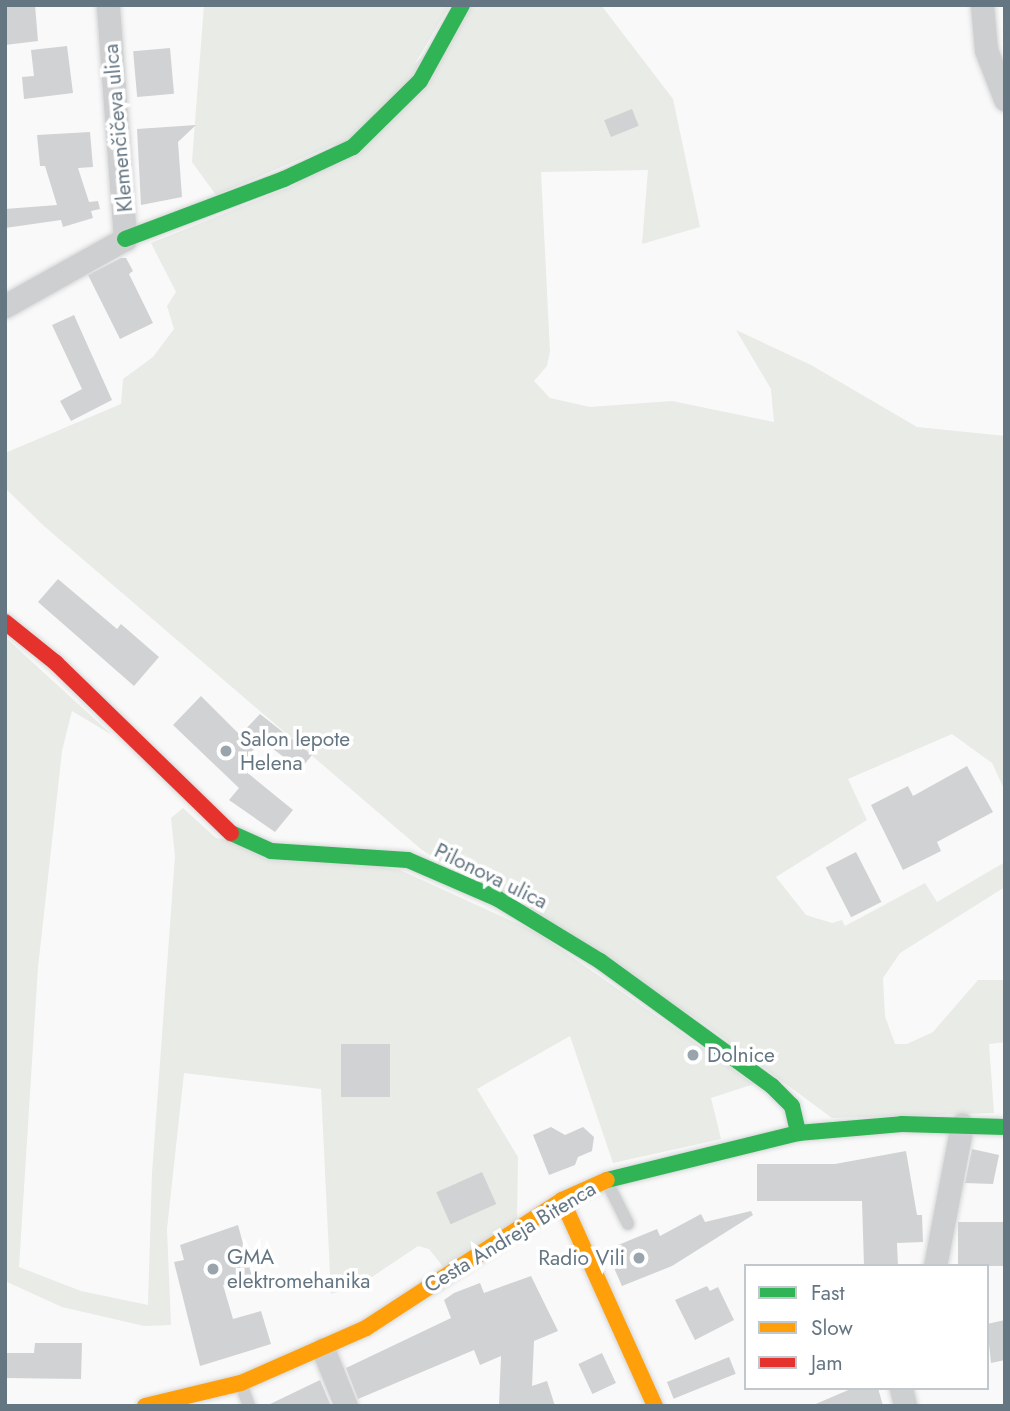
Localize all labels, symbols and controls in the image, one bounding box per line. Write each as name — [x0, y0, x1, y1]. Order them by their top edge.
street label: Klemenčičeva ulica — [98, 43, 138, 213]
place label: Salon lepote Helena — [240, 726, 350, 776]
marker: Salon lepote Helena — [218, 743, 234, 759]
street label: Pilonova ulica — [430, 838, 552, 914]
place label: Dolnice — [707, 1042, 775, 1068]
marker: Dolnice — [685, 1047, 701, 1063]
street label: Cesta Andreja Bitenca — [420, 1176, 600, 1298]
place label: GMA elektromehanika — [227, 1244, 370, 1294]
place label: Radio Vili — [538, 1245, 625, 1271]
marker: Radio Vili — [631, 1250, 647, 1266]
marker: GMA elektromehanika — [205, 1261, 221, 1277]
legend — [744, 1264, 989, 1390]
text: Fast — [811, 1278, 844, 1308]
text: Slow — [811, 1313, 853, 1343]
text: Jam — [811, 1348, 843, 1378]

